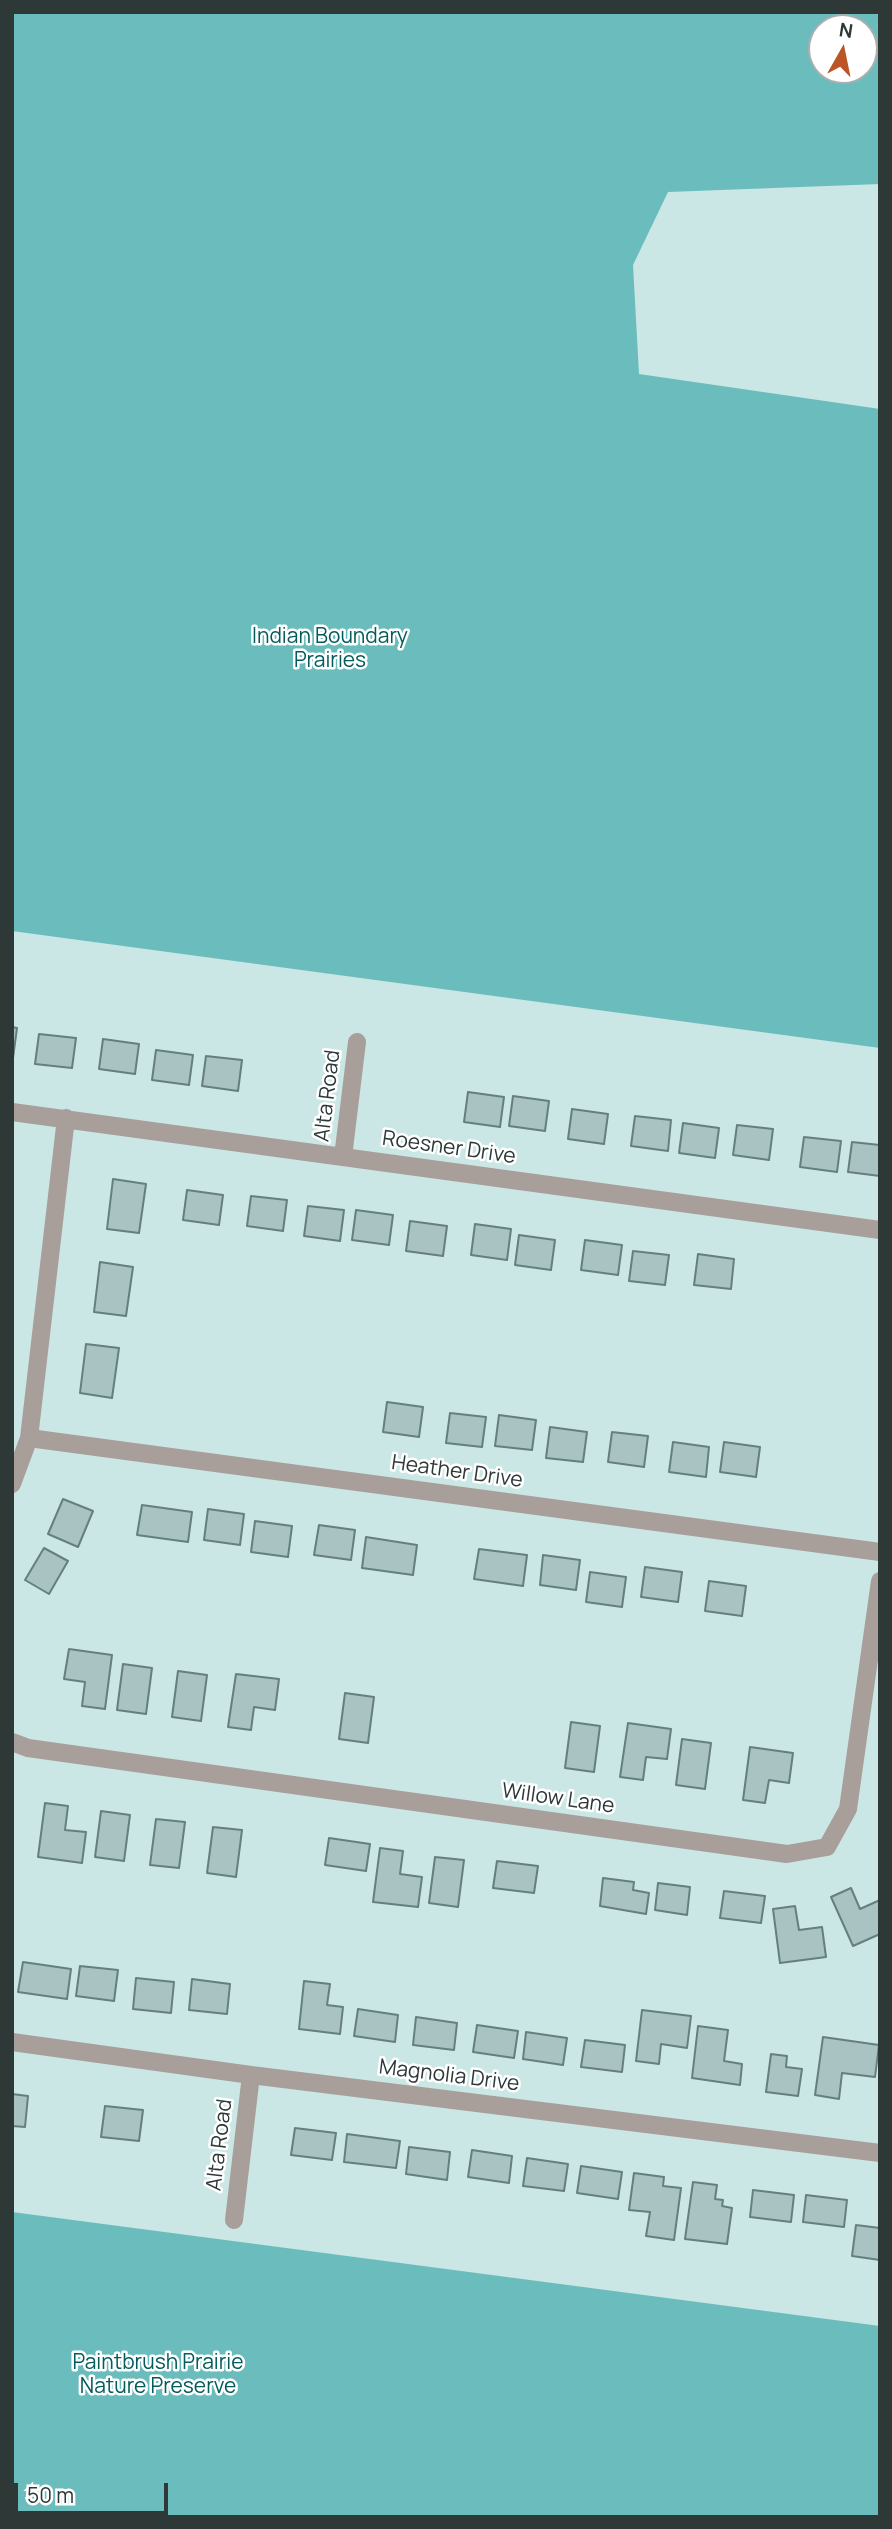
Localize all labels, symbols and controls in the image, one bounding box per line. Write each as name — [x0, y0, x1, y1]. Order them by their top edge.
north arrow — [808, 14, 878, 84]
text: N — [837, 16, 855, 44]
park label: Indian Boundary Prairies — [252, 624, 408, 674]
street label: Alta Road — [310, 1049, 346, 1143]
street label: Roesner Drive — [381, 1126, 517, 1170]
street label: Heather Drive — [390, 1450, 524, 1494]
street label: Willow Lane — [500, 1779, 616, 1819]
street label: Magnolia Drive — [377, 2055, 521, 2097]
street label: Alta Road — [202, 2098, 238, 2192]
park label: Paintbrush Prairie Nature Preserve — [73, 2350, 243, 2400]
scale bar — [18, 2470, 172, 2514]
text: 50 m — [27, 2481, 74, 2509]

